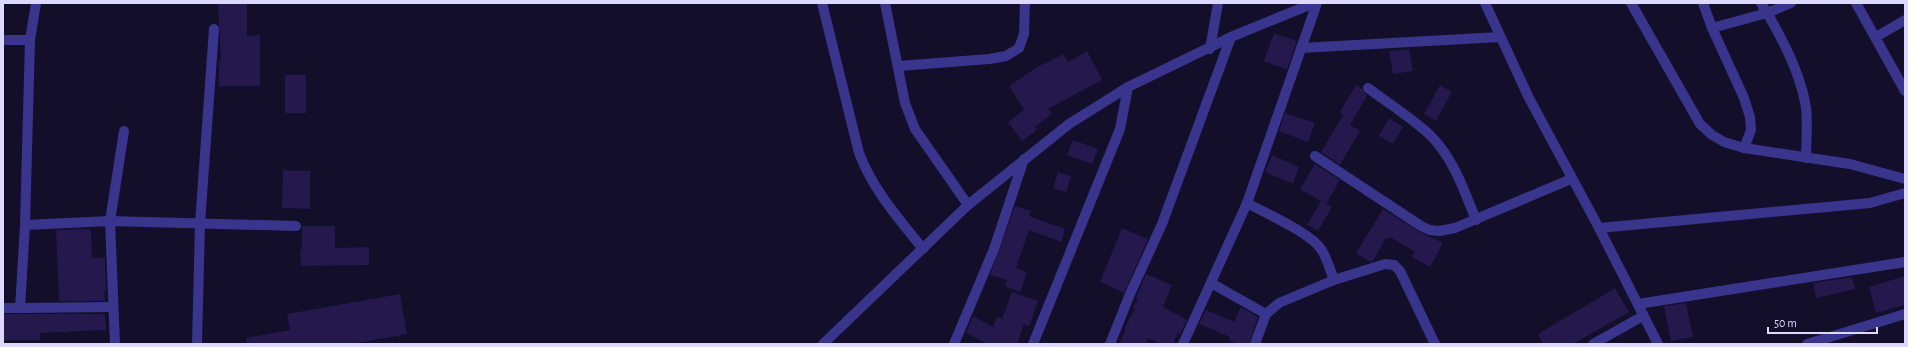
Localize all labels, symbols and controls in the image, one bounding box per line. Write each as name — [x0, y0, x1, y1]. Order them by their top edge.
scale bar — [1768, 309, 1877, 335]
text: 50 m — [1774, 317, 1797, 329]

